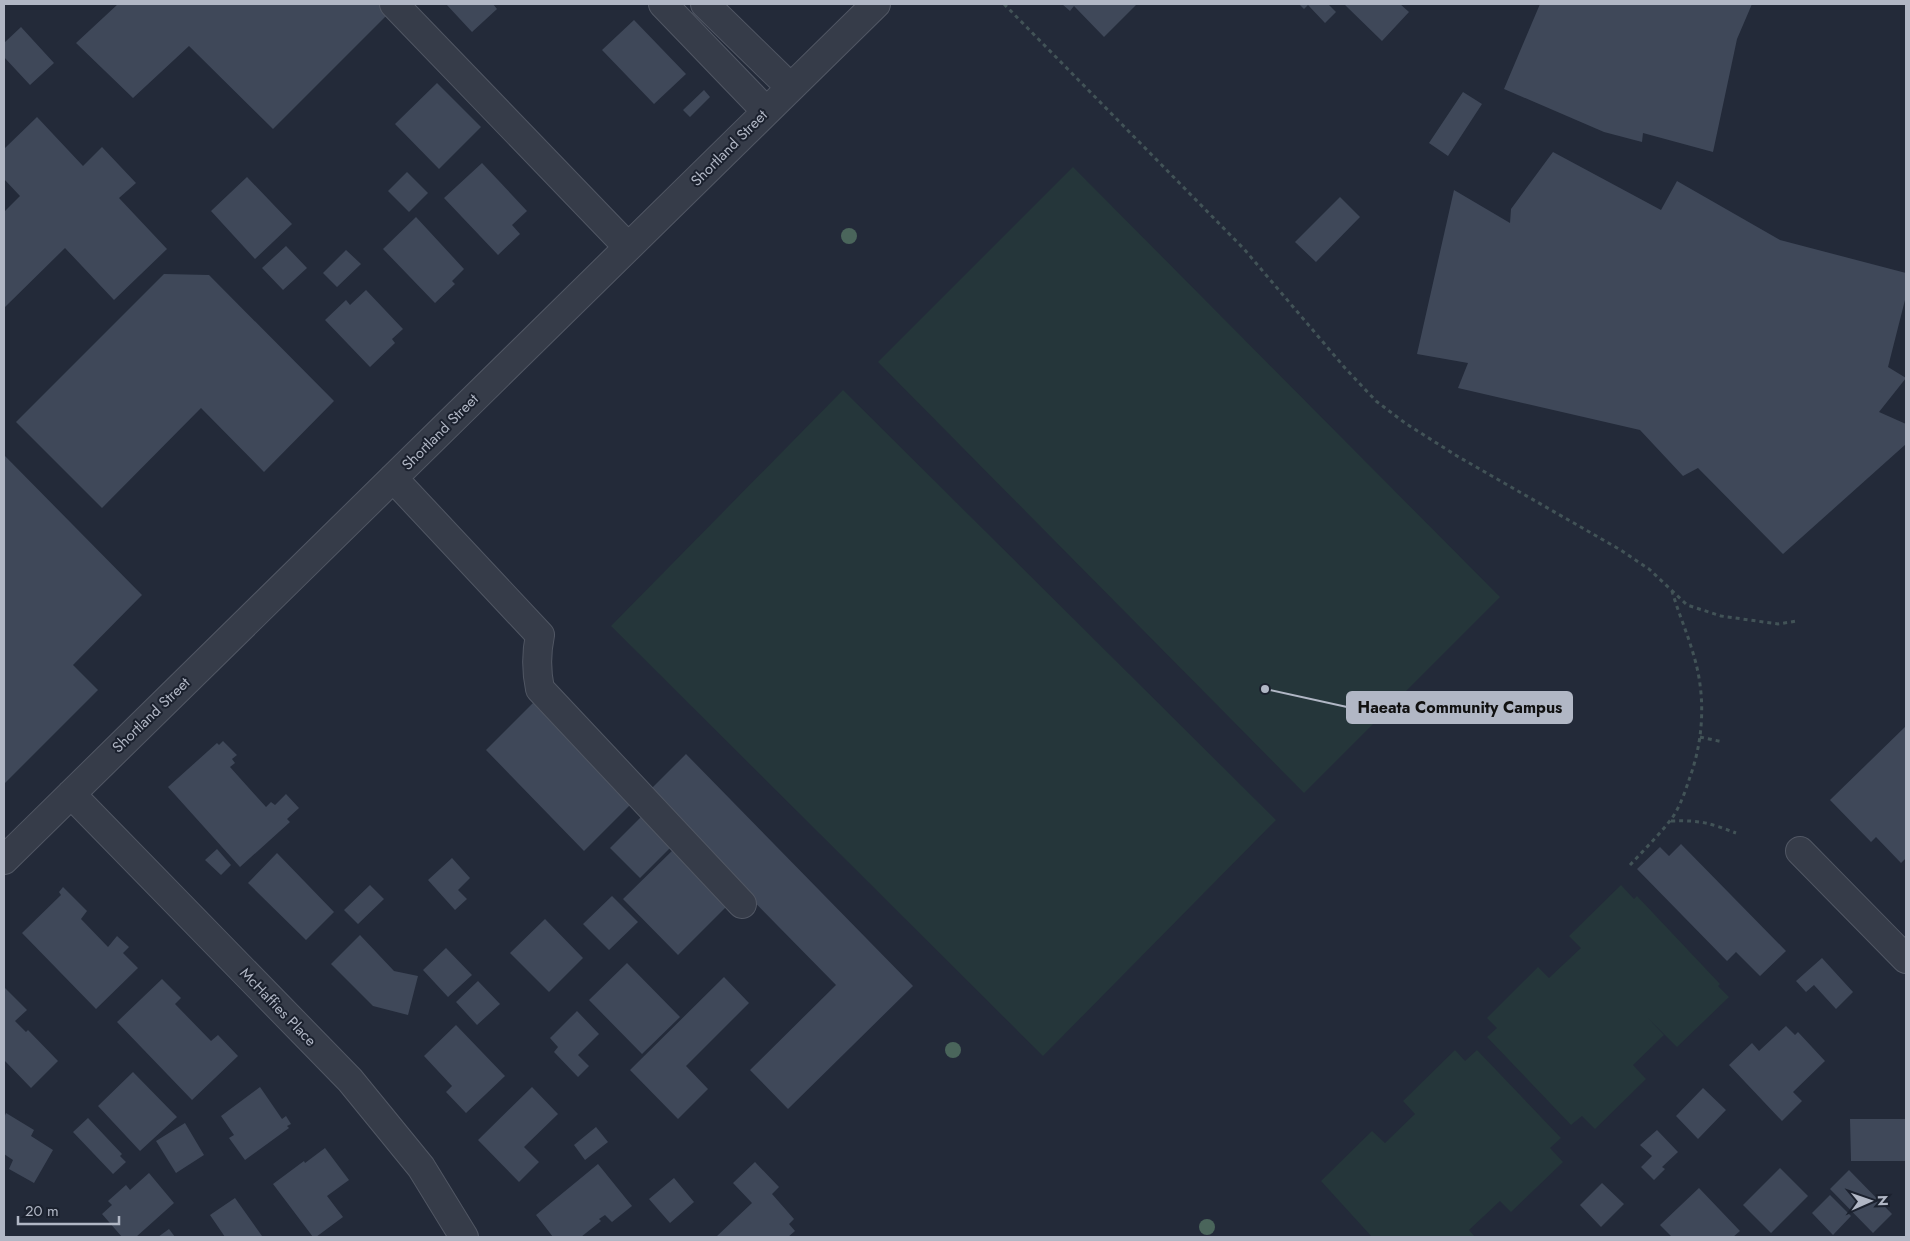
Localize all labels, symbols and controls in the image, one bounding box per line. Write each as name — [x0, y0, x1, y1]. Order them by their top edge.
street label: Shortland Street — [686, 104, 773, 191]
street label: Shortland Street — [397, 388, 484, 475]
street label: Shortland Street — [107, 672, 195, 758]
callout: Haeata Community Campus — [1347, 692, 1572, 723]
text: Haeata Community Campus — [1358, 696, 1562, 719]
street label: McHaffies Place — [235, 963, 321, 1051]
north arrow — [1845, 1176, 1895, 1226]
scale bar — [18, 1194, 119, 1226]
text: N — [1873, 1195, 1893, 1206]
text: 20 m — [25, 1200, 59, 1222]

